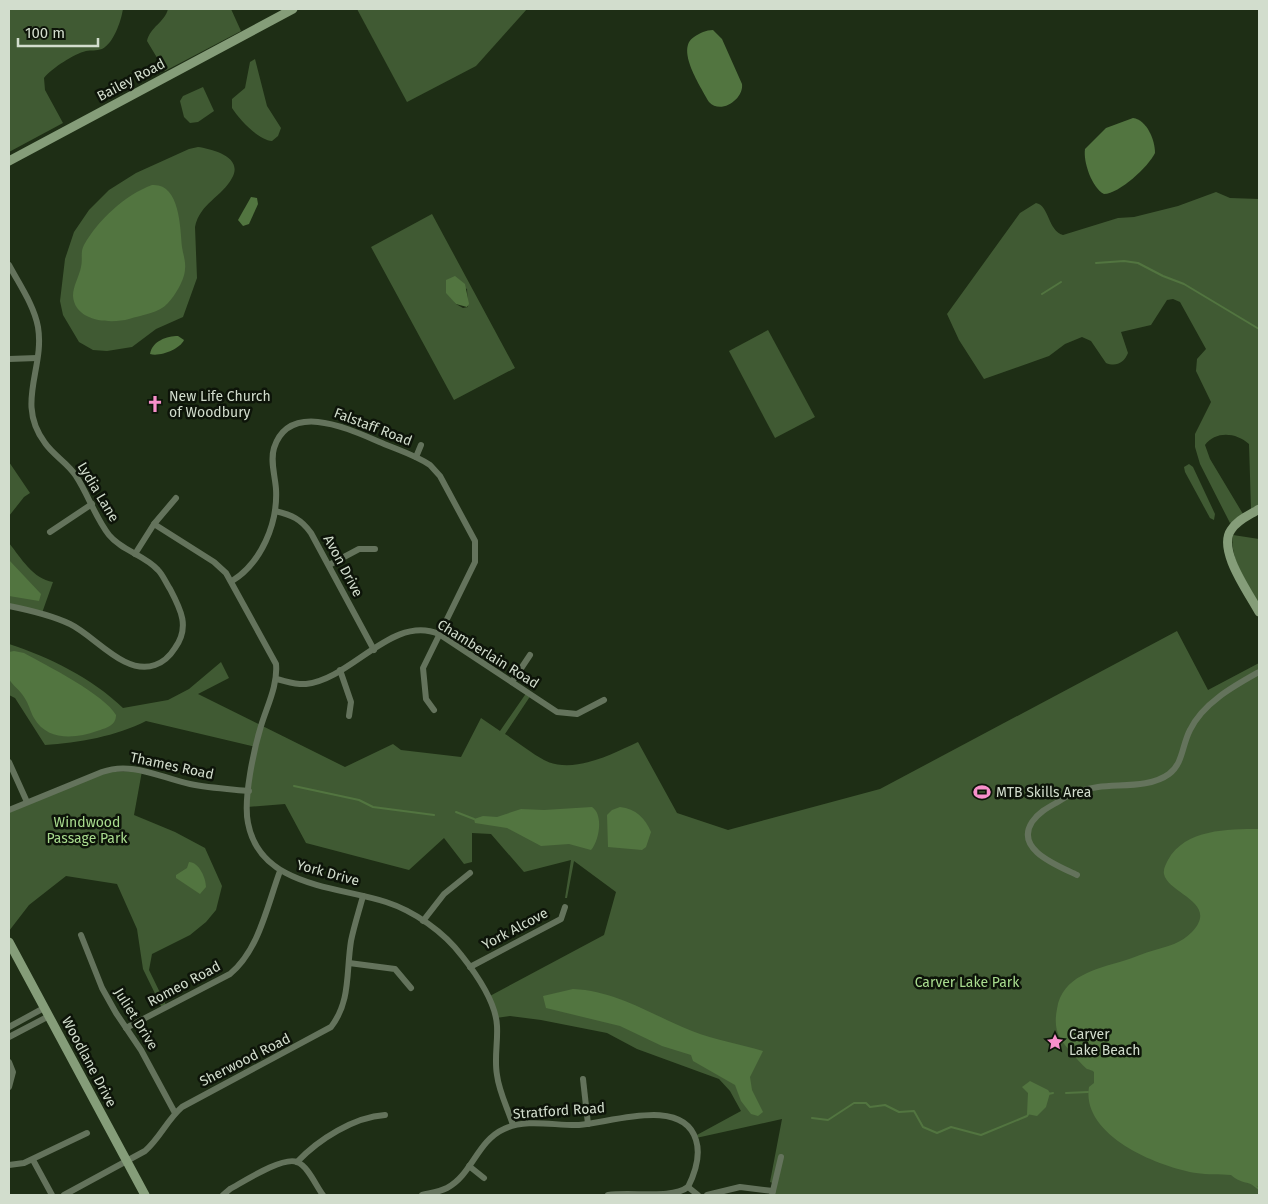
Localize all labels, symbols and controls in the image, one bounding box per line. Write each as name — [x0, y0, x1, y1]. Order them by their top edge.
scale bar — [18, 15, 98, 47]
text: 100 m — [25, 24, 65, 42]
street label: Bailey Road — [94, 55, 168, 105]
place label: New Life Church of Woodbury — [169, 388, 271, 421]
church icon: New Life Church of Woodbury — [145, 394, 165, 414]
street label: Falstaff Road — [332, 404, 414, 450]
street label: Lydia Lane — [74, 459, 122, 525]
street label: Avon Drive — [320, 532, 366, 600]
street label: Chamberlain Road — [434, 616, 542, 692]
street label: Thames Road — [129, 749, 215, 783]
sports icon: MTB Skills Area — [972, 782, 992, 802]
place label: MTB Skills Area — [996, 784, 1091, 801]
park label: Windwood Passage Park — [46, 814, 128, 847]
street label: York Drive — [295, 856, 361, 890]
street label: York Alcove — [479, 905, 551, 953]
street label: Romeo Road — [145, 958, 223, 1010]
park label: Carver Lake Park — [915, 974, 1020, 991]
street label: Juliet Drive — [110, 985, 162, 1053]
street label: Woodlane Drive — [58, 1014, 120, 1110]
place label: Carver Lake Beach — [1069, 1026, 1140, 1059]
street label: Sherwood Road — [197, 1030, 293, 1090]
place icon: Carver Lake Beach — [1045, 1032, 1065, 1052]
street label: Stratford Road — [512, 1099, 606, 1123]

